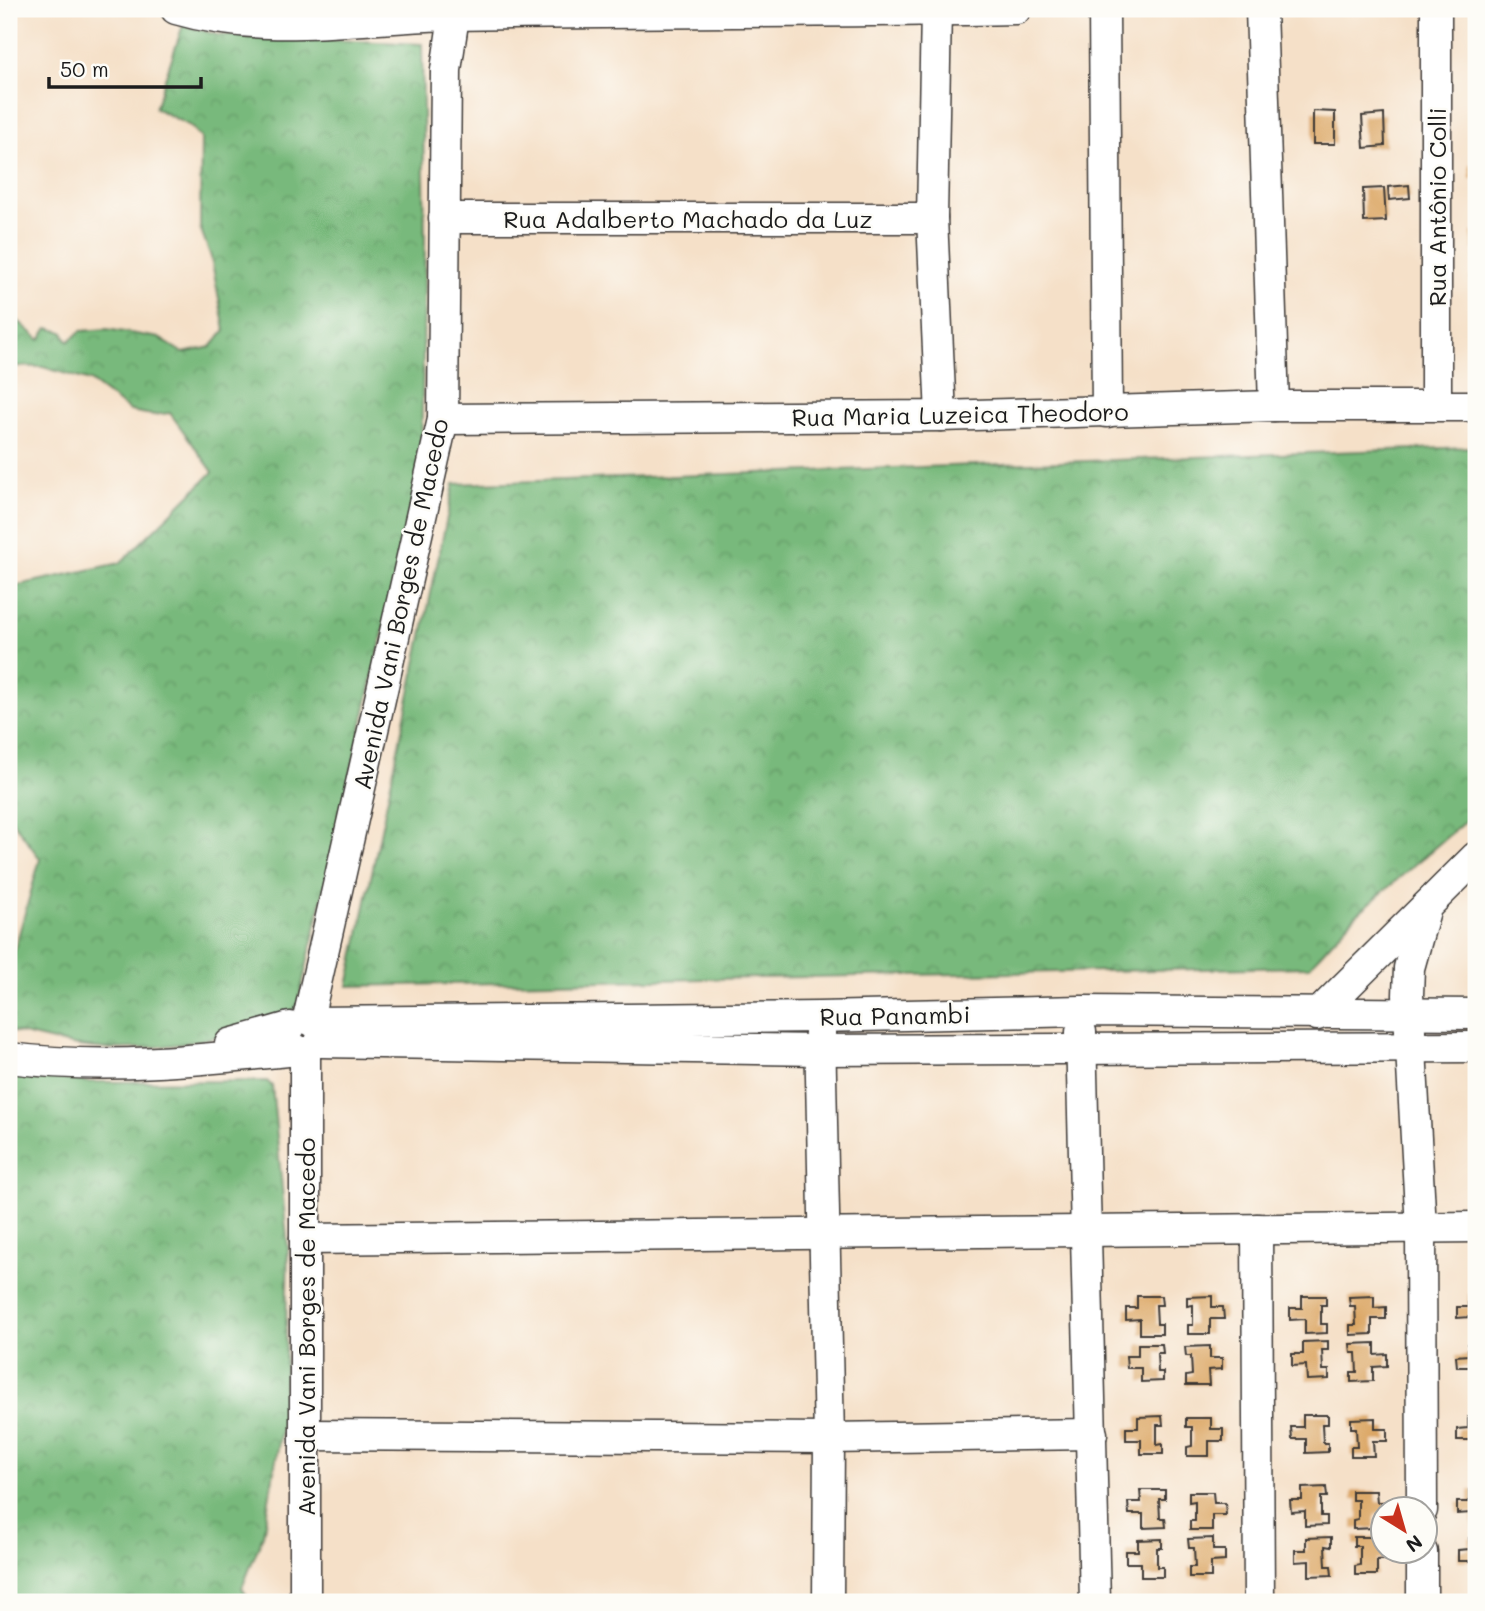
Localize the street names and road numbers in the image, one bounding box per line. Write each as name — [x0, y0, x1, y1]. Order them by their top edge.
street label: Rua Antônio Colli — [1421, 107, 1452, 307]
street label: Rua Adalberto Machado da Luz — [503, 203, 873, 234]
street label: Rua Maria Luzeica Theodoro — [791, 396, 1129, 432]
street label: Avenida Vani Borges de Macedo — [345, 416, 455, 792]
street label: Rua Panambi — [819, 998, 971, 1032]
street label: Avenida Vani Borges de Macedo — [290, 1138, 321, 1516]

